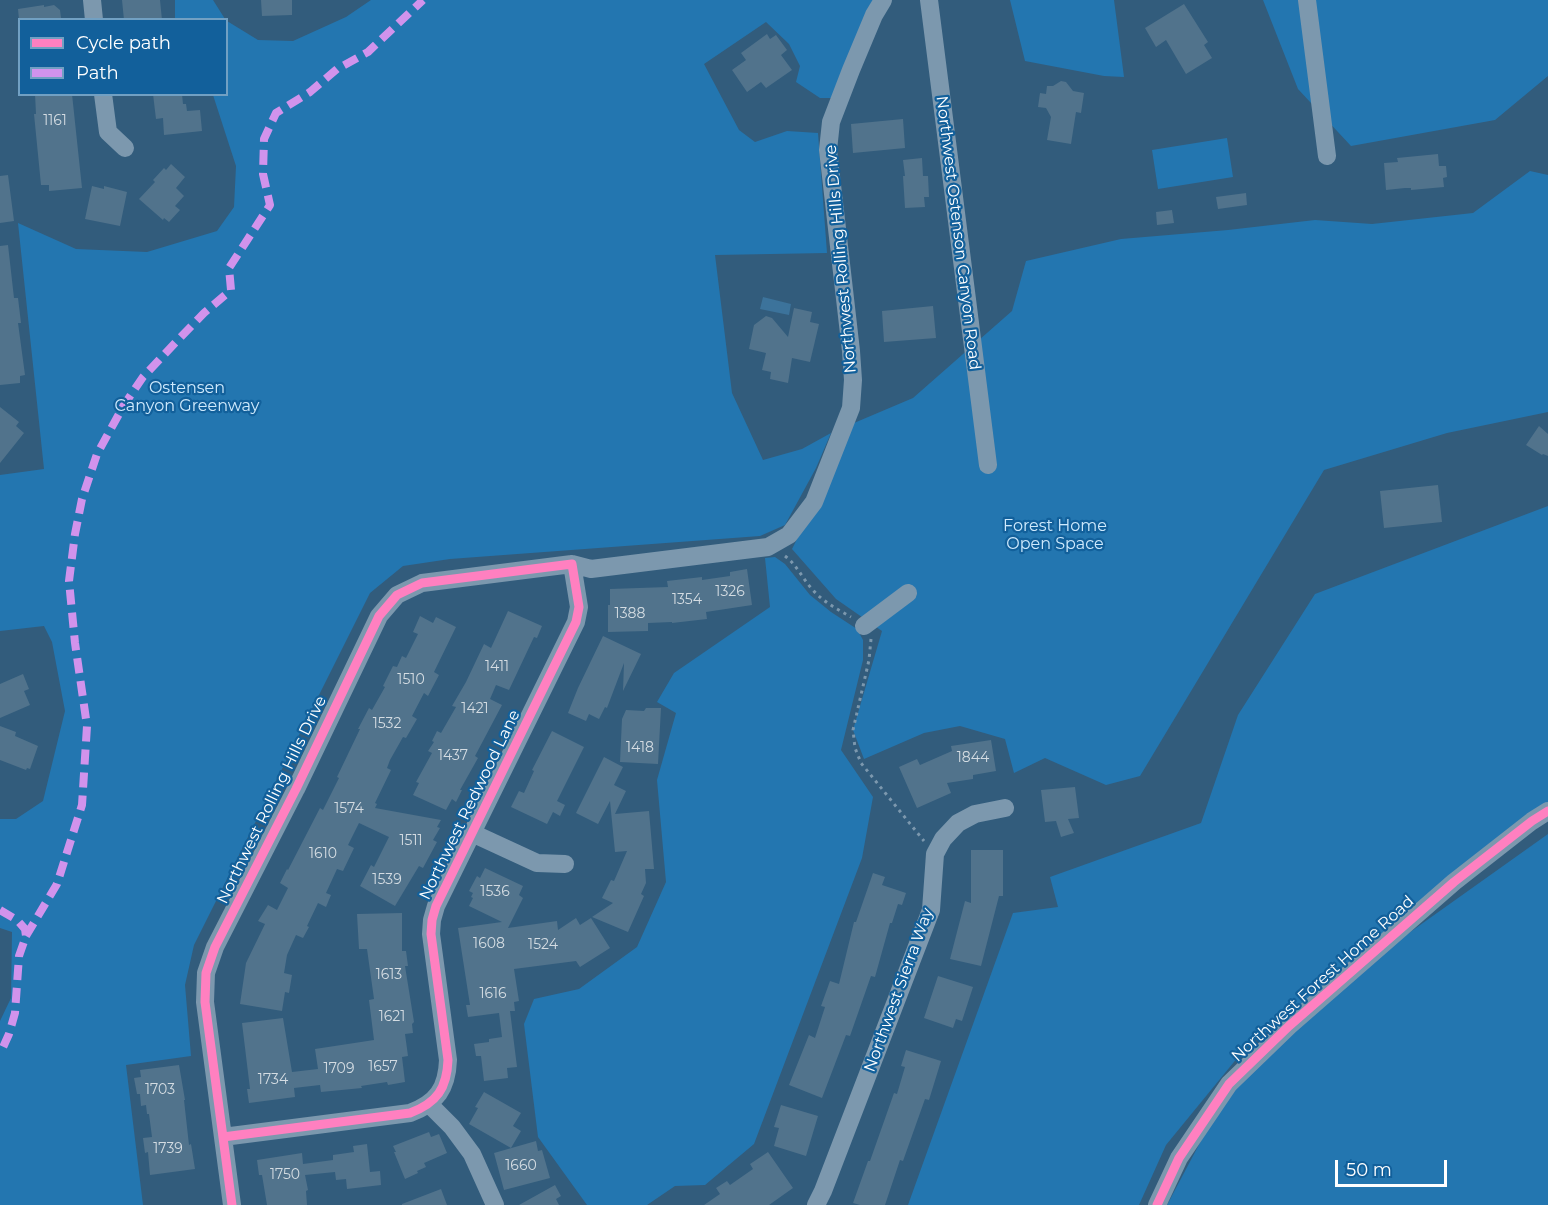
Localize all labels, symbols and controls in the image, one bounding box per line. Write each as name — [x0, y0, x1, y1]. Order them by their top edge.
legend — [18, 18, 228, 96]
text: Cycle path — [76, 32, 171, 54]
text: Path — [76, 62, 119, 84]
street label: Northwest Ostenson Canyon Road — [932, 95, 984, 371]
house number: 1161 — [43, 113, 67, 129]
street label: Northwest Rolling Hills Drive — [821, 144, 861, 374]
park label: Ostensen Canyon Greenway — [115, 378, 259, 416]
park label: Forest Home Open Space — [1003, 516, 1107, 554]
house number: 1326 — [715, 584, 745, 600]
house number: 1354 — [672, 592, 702, 608]
house number: 1388 — [615, 606, 645, 622]
house number: 1411 — [485, 659, 509, 675]
house number: 1510 — [397, 672, 425, 688]
street label: Northwest Rolling Hills Drive — [213, 693, 331, 907]
house number: 1421 — [461, 701, 489, 717]
street label: Northwest Redwood Lane — [416, 707, 524, 903]
house number: 1532 — [373, 716, 401, 732]
house number: 1418 — [626, 740, 654, 756]
house number: 1437 — [438, 748, 468, 764]
house number: 1844 — [957, 750, 989, 766]
house number: 1574 — [334, 801, 364, 817]
house number: 1511 — [399, 833, 423, 849]
house number: 1610 — [309, 846, 337, 862]
house number: 1539 — [372, 872, 402, 888]
house number: 1536 — [480, 884, 510, 900]
street label: Northwest Forest Home Road — [1228, 892, 1418, 1066]
street label: Northwest Sierra Way — [860, 905, 938, 1075]
house number: 1608 — [473, 936, 505, 952]
house number: 1524 — [528, 937, 558, 953]
house number: 1613 — [376, 967, 402, 983]
house number: 1616 — [479, 986, 507, 1002]
house number: 1621 — [379, 1009, 405, 1025]
house number: 1657 — [368, 1059, 398, 1075]
house number: 1709 — [324, 1061, 354, 1077]
house number: 1734 — [258, 1072, 288, 1088]
house number: 1703 — [145, 1082, 175, 1098]
house number: 1739 — [153, 1141, 183, 1157]
scale bar — [1338, 1148, 1450, 1186]
house number: 1660 — [505, 1158, 537, 1174]
text: 50 m — [1346, 1159, 1392, 1181]
house number: 1750 — [270, 1167, 300, 1183]

